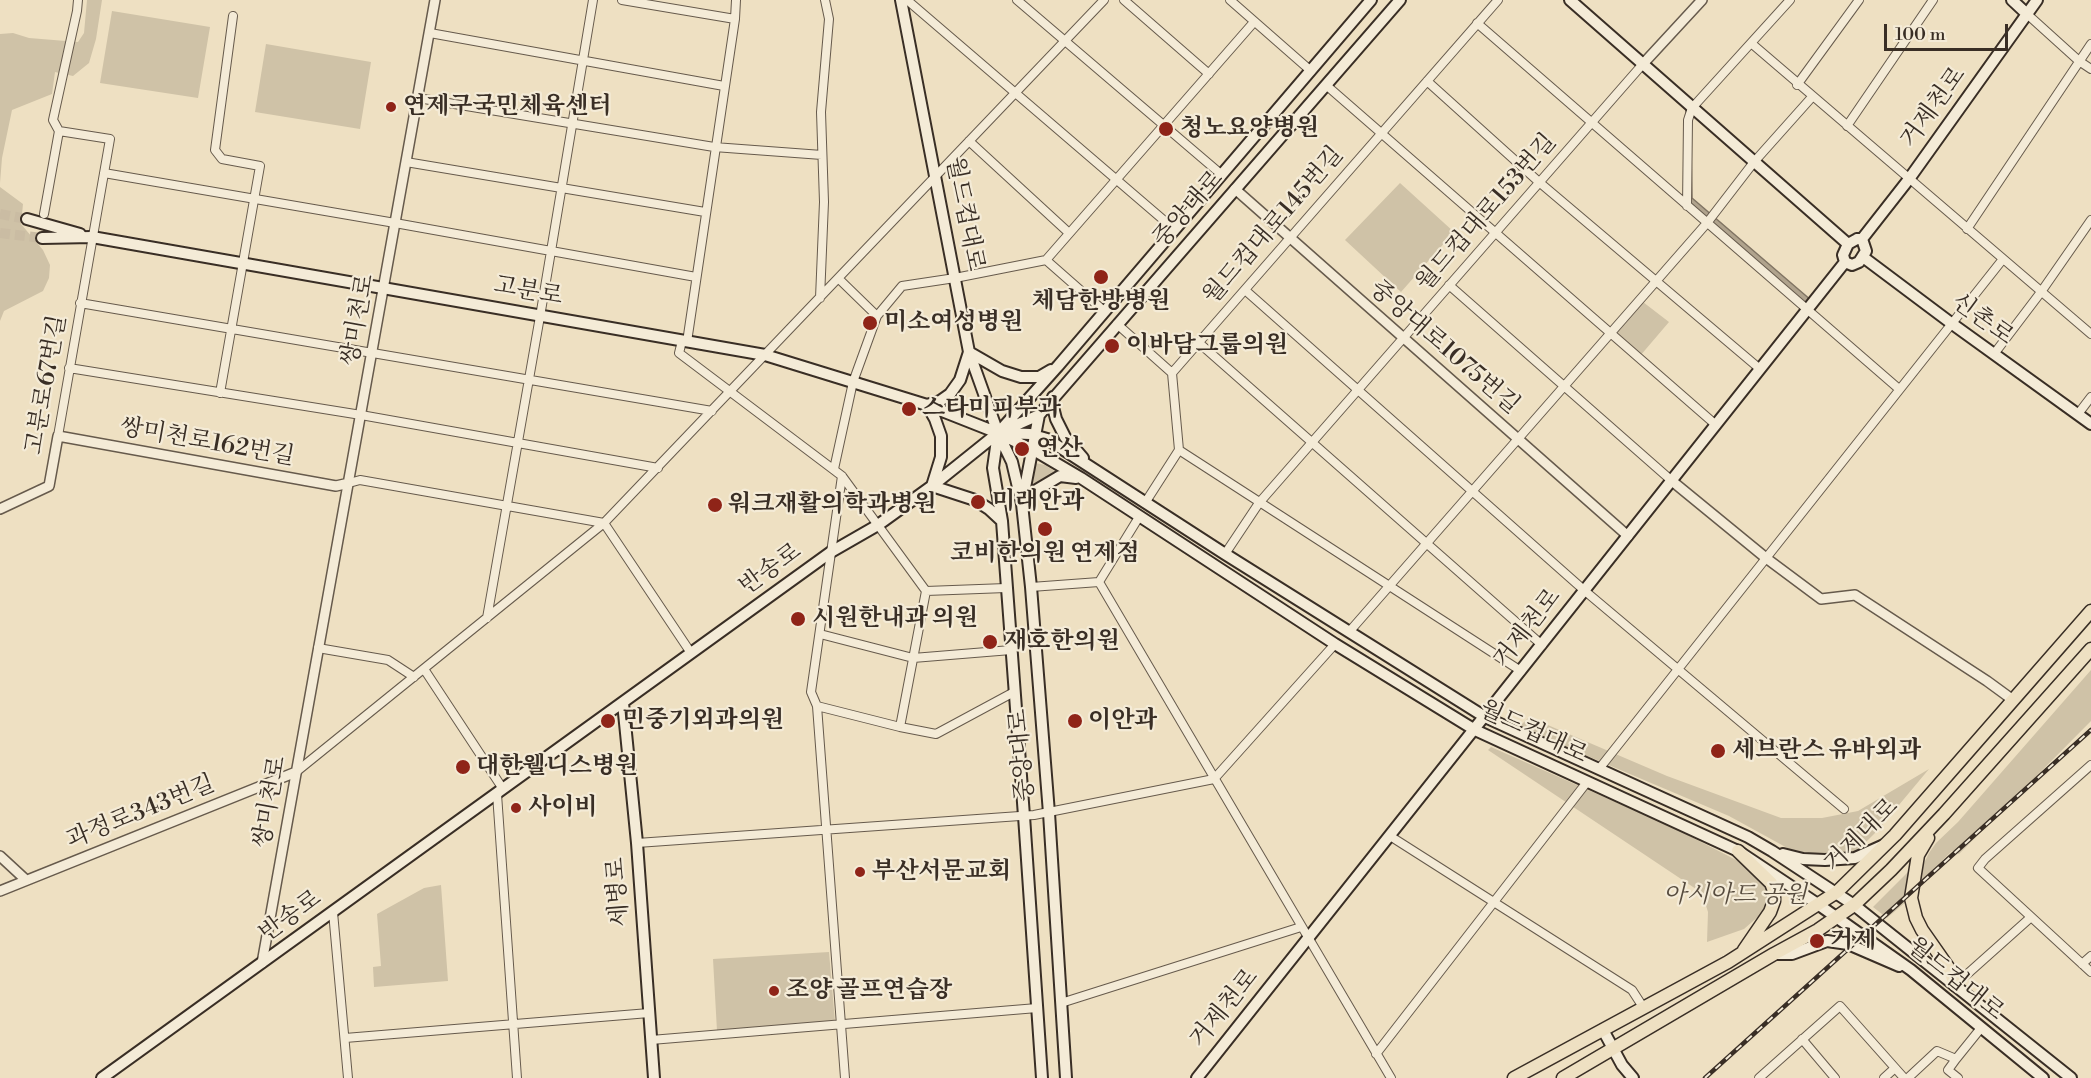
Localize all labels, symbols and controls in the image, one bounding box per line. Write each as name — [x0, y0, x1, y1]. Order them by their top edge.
scale bar — [1887, 12, 2012, 50]
text: 100 m — [1895, 23, 1946, 46]
street label: 거제천로 — [1895, 62, 1973, 154]
place label: 연제구국민체육센터 — [403, 93, 612, 121]
marker: 연제구국민체육센터 — [384, 100, 398, 114]
place label: 청노요양병원 — [1180, 115, 1319, 143]
marker: 청노요양병원 — [1157, 120, 1175, 138]
street label: 월드컵대로153번길 — [1411, 128, 1563, 298]
street label: 월드컵대로145번길 — [1198, 141, 1350, 311]
street label: 월드컵대로 — [939, 154, 989, 274]
street label: 중앙대로 — [1148, 166, 1230, 254]
marker: 체담한방병원 — [1092, 268, 1110, 286]
street label: 쌍미천로 — [337, 272, 381, 368]
street label: 고분로 — [491, 272, 565, 312]
street label: 중앙대로1075번길 — [1363, 275, 1525, 421]
place label: 체담한방병원 — [1031, 288, 1171, 316]
street label: 신촌로 — [1945, 288, 2019, 352]
place label: 미소여성병원 — [884, 309, 1023, 337]
street label: 고분로67번길 — [21, 313, 73, 457]
marker: 미소여성병원 — [861, 314, 879, 332]
place label: 이바담그룹의원 — [1126, 332, 1288, 360]
marker: 이바담그룹의원 — [1103, 337, 1121, 355]
place label: 스타미피부과 — [922, 395, 1061, 423]
marker: 스타미피부과 — [900, 400, 918, 418]
street label: 쌍미천로162번길 — [117, 413, 297, 473]
place label: 연산 — [1036, 435, 1082, 463]
marker: 연산 — [1013, 440, 1031, 458]
place label: 미래안과 — [992, 488, 1085, 516]
place label: 워크재활의학과병원 — [728, 491, 937, 519]
marker: 미래안과 — [969, 493, 987, 511]
marker: 워크재활의학과병원 — [706, 496, 724, 514]
marker: 코비한의원 연제점 — [1036, 520, 1054, 538]
street label: 반송로 — [734, 538, 808, 602]
place label: 코비한의원 연제점 — [950, 540, 1140, 568]
street label: 거제천로 — [1488, 584, 1568, 674]
place label: 시원한내과 의원 — [812, 605, 978, 633]
marker: 시원한내과 의원 — [789, 610, 807, 628]
place label: 재호한의원 — [1004, 628, 1120, 656]
marker: 재호한의원 — [981, 633, 999, 651]
street label: 월드컵대로 — [1474, 695, 1592, 771]
place label: 민중기외과의원 — [622, 707, 784, 735]
place label: 이안과 — [1088, 707, 1158, 735]
street label: 중앙대로 — [1005, 708, 1041, 802]
marker: 민중기외과의원 — [599, 712, 617, 730]
marker: 이안과 — [1066, 712, 1084, 730]
place label: 세브란스 유바외과 — [1732, 737, 1921, 765]
marker: 세브란스 유바외과 — [1709, 742, 1727, 760]
place label: 대한웰니스병원 — [476, 753, 638, 781]
street label: 쌍미천로 — [249, 754, 293, 850]
marker: 대한웰니스병원 — [454, 758, 472, 776]
street label: 과정로343번길 — [63, 770, 219, 856]
street label: 거제대로 — [1819, 793, 1905, 879]
place label: 사이비 — [528, 794, 598, 822]
marker: 사이비 — [509, 801, 523, 815]
street label: 세병로 — [602, 856, 636, 928]
place label: 부산서문교회 — [872, 858, 1011, 886]
marker: 부산서문교회 — [853, 865, 867, 879]
park label: 아시아드 공원 — [1663, 882, 1807, 910]
street label: 반송로 — [254, 885, 328, 949]
place label: 거제 — [1830, 927, 1876, 955]
marker: 거제 — [1808, 932, 1826, 950]
street label: 월드컵대로 — [1901, 932, 2009, 1028]
street label: 거제천로 — [1185, 964, 1265, 1054]
place label: 조양 골프연습장 — [786, 977, 952, 1005]
marker: 조양 골프연습장 — [767, 984, 781, 998]

